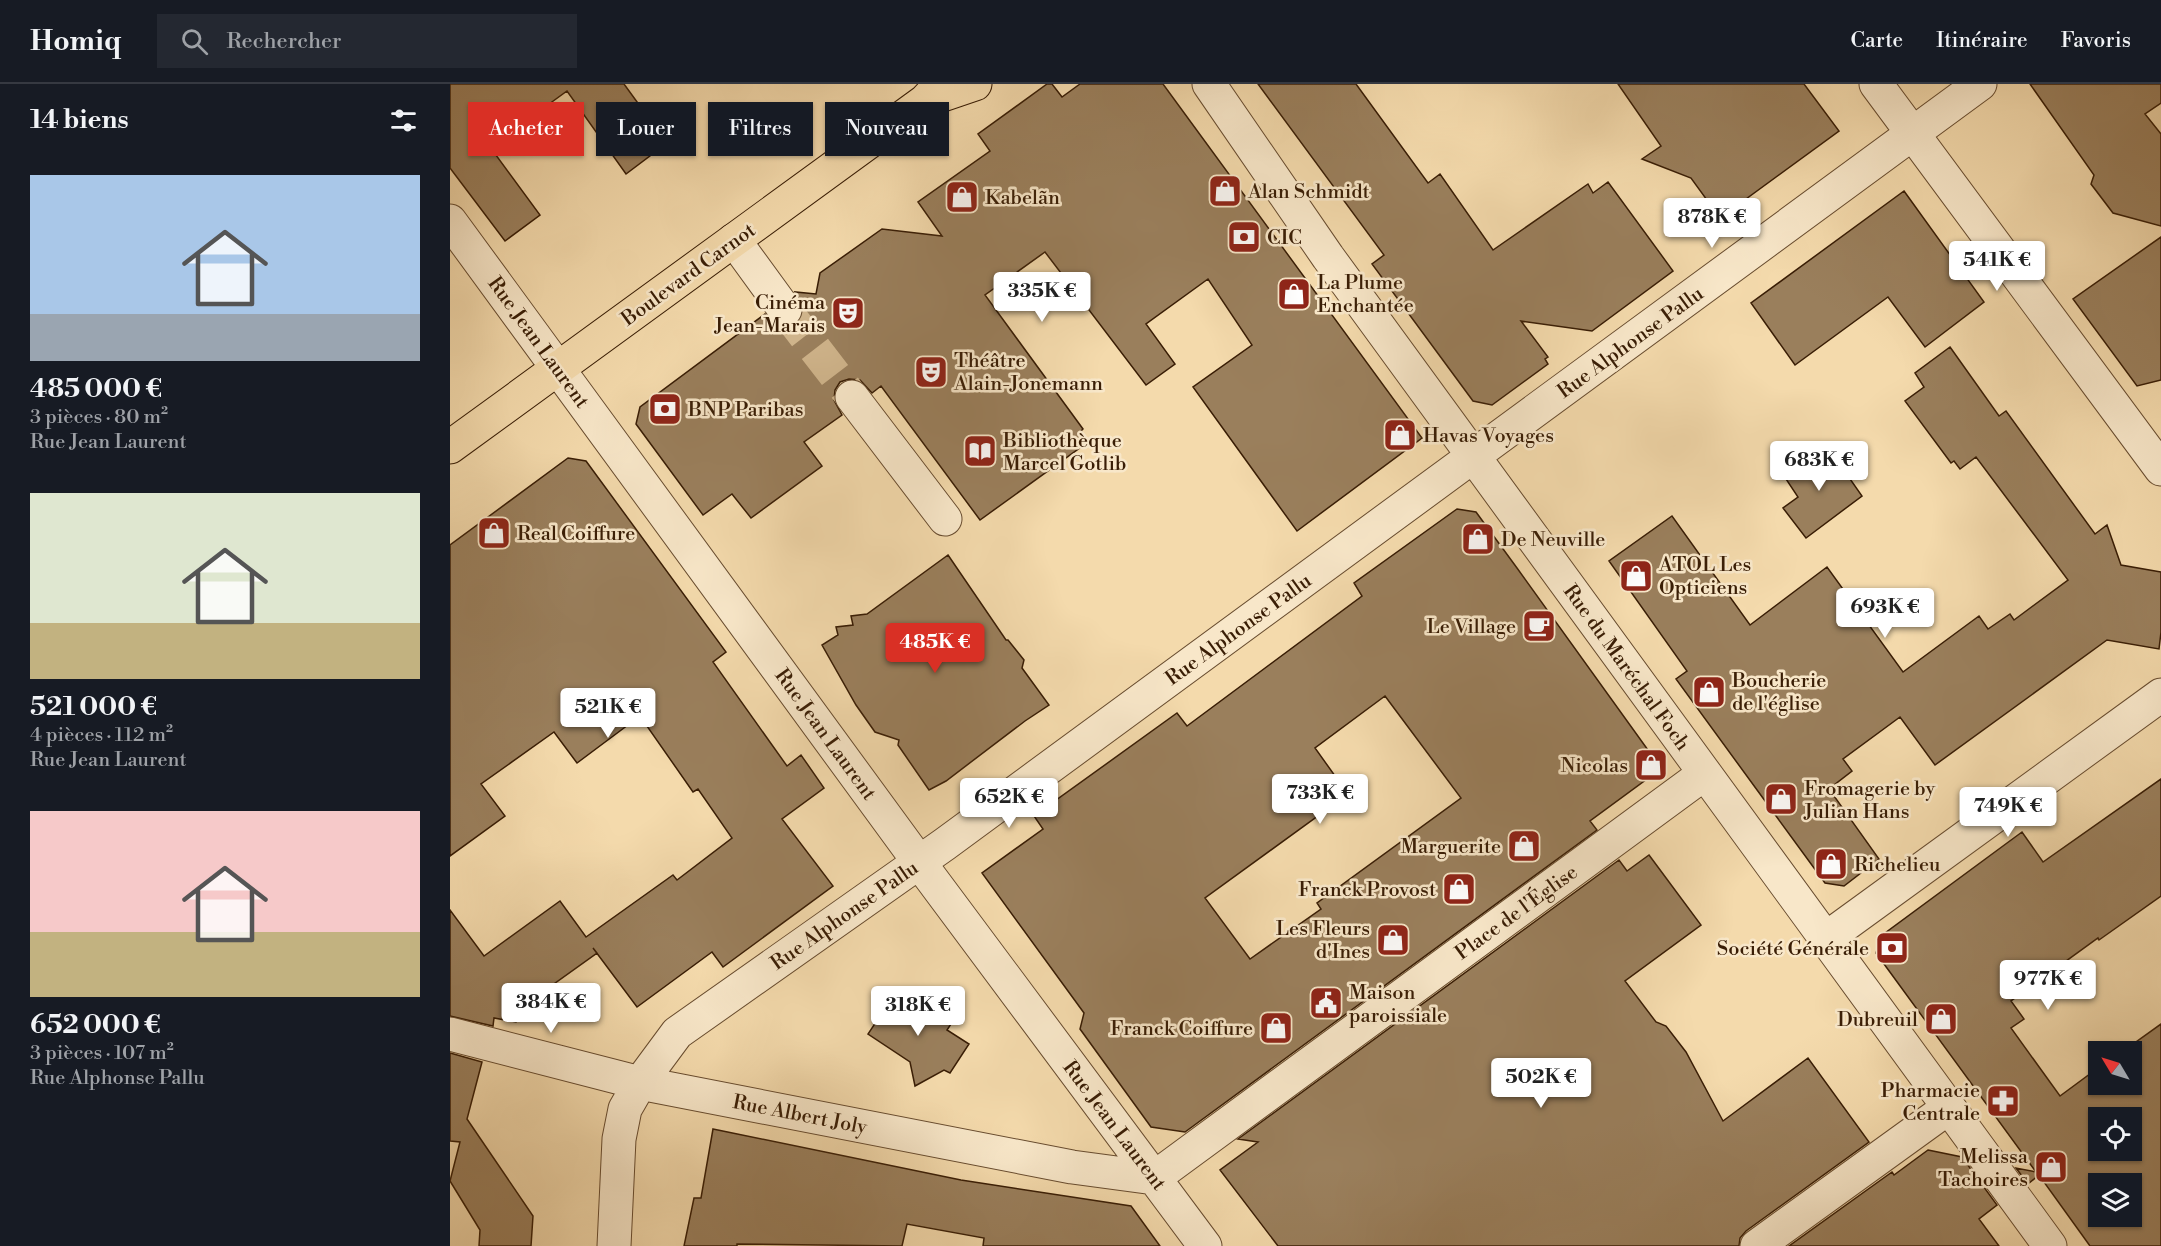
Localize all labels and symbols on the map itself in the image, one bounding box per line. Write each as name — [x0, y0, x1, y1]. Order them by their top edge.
shop icon: Alan Schmidt — [1207, 173, 1243, 209]
shop icon: Kabelãn — [944, 179, 980, 215]
place label: Alan Schmidt — [1247, 180, 1370, 205]
place label: Kabelãn — [985, 186, 1060, 211]
pin: 878K € — [1663, 198, 1761, 249]
street label: Boulevard Carnot — [616, 218, 761, 333]
bank icon: CIC — [1226, 219, 1262, 255]
place label: CIC — [1267, 226, 1302, 251]
pin: 541K € — [1948, 241, 2046, 292]
place label: La Plume Enchantée — [1317, 271, 1414, 319]
street label: Rue Jean Laurent — [482, 272, 594, 414]
pin: 335K € — [993, 272, 1091, 323]
shop icon: La Plume Enchantée — [1276, 276, 1312, 312]
street label: Rue Alphonse Pallu — [1553, 281, 1709, 405]
place label: Cinéma Jean-Marais — [714, 291, 826, 339]
theatre icon: Cinéma Jean-Marais — [830, 295, 866, 331]
place label: Théâtre Alain-Jonemann — [953, 349, 1103, 397]
theatre icon: Théâtre Alain-Jonemann — [913, 354, 949, 390]
bank icon: BNP Paribas — [647, 391, 683, 427]
place label: BNP Paribas — [687, 398, 803, 423]
shop icon: Havas Voyages — [1382, 417, 1418, 453]
place label: Havas Voyages — [1423, 424, 1554, 449]
place label: Bibliothèque Marcel Gotlib — [1002, 429, 1127, 477]
library icon: Bibliothèque Marcel Gotlib — [962, 433, 998, 469]
pin: 683K € — [1770, 441, 1868, 492]
shop icon: Real Coiffure — [476, 515, 512, 551]
shop icon: De Neuville — [1460, 521, 1496, 557]
place label: Real Coiffure — [517, 522, 635, 547]
place label: De Neuville — [1501, 528, 1605, 553]
place label: ATOL Les Opticiens — [1658, 553, 1751, 601]
shop icon: ATOL Les Opticiens — [1618, 558, 1654, 594]
street label: Rue Alphonse Pallu — [1161, 568, 1317, 692]
street label: Rue du Maréchal Foch — [1557, 580, 1695, 756]
pin: 693K € — [1836, 588, 1934, 639]
cafe icon: Le Village — [1521, 608, 1557, 644]
place label: Le Village — [1427, 615, 1516, 640]
pin: 485K € — [886, 623, 984, 674]
street label: Rue Jean Laurent — [769, 664, 881, 806]
place label: Boucherie de l'église — [1731, 669, 1826, 717]
shop icon: Boucherie de l'église — [1691, 674, 1727, 710]
pin: 521K € — [559, 688, 657, 739]
shop icon: Nicolas — [1633, 747, 1669, 783]
place label: Nicolas — [1560, 754, 1628, 779]
pin: 733K € — [1271, 774, 1369, 825]
place label: Fromagerie by Julian Hans — [1803, 777, 1935, 825]
pin: 652K € — [960, 778, 1058, 829]
shop icon: Fromagerie by Julian Hans — [1763, 781, 1799, 817]
pin: 749K € — [1959, 787, 2057, 838]
shop icon: Marguerite — [1506, 828, 1542, 864]
place label: Marguerite — [1400, 835, 1501, 860]
shop icon: Richelieu — [1813, 846, 1849, 882]
place label: Richelieu — [1854, 853, 1941, 878]
street label: Rue Alphonse Pallu — [766, 856, 924, 977]
street label: Place de l'Église — [1450, 860, 1583, 966]
shop icon: Franck Provost — [1441, 871, 1477, 907]
place label: Franck Provost — [1298, 878, 1436, 903]
place label: Les Fleurs d'Ines — [1276, 917, 1370, 965]
shop icon: Les Fleurs d'Ines — [1375, 922, 1411, 958]
bank icon: Société Générale — [1874, 930, 1910, 966]
place label: Société Générale — [1717, 937, 1869, 962]
pin: 977K € — [1999, 960, 2097, 1011]
place label: Maison paroissiale — [1349, 981, 1447, 1029]
pin: 384K € — [502, 983, 600, 1034]
public building icon: Maison paroissiale — [1308, 985, 1344, 1021]
pin: 318K € — [869, 986, 967, 1037]
shop icon: Dubreuil — [1923, 1001, 1959, 1037]
place label: Dubreuil — [1837, 1008, 1918, 1033]
shop icon: Franck Coiffure — [1258, 1010, 1294, 1046]
place label: Franck Coiffure — [1110, 1017, 1253, 1042]
north arrow — [2088, 1041, 2142, 1095]
street label: Rue Jean Laurent — [1057, 1056, 1171, 1196]
pin: 502K € — [1492, 1058, 1590, 1109]
place label: Pharmacie Centrale — [1881, 1079, 1980, 1127]
pharmacy icon: Pharmacie Centrale — [1985, 1083, 2021, 1119]
street label: Rue Albert Joly — [730, 1090, 869, 1141]
place label: Melissa Tachoires — [1938, 1145, 2029, 1193]
shop icon: Melissa Tachoires — [2033, 1149, 2069, 1185]

